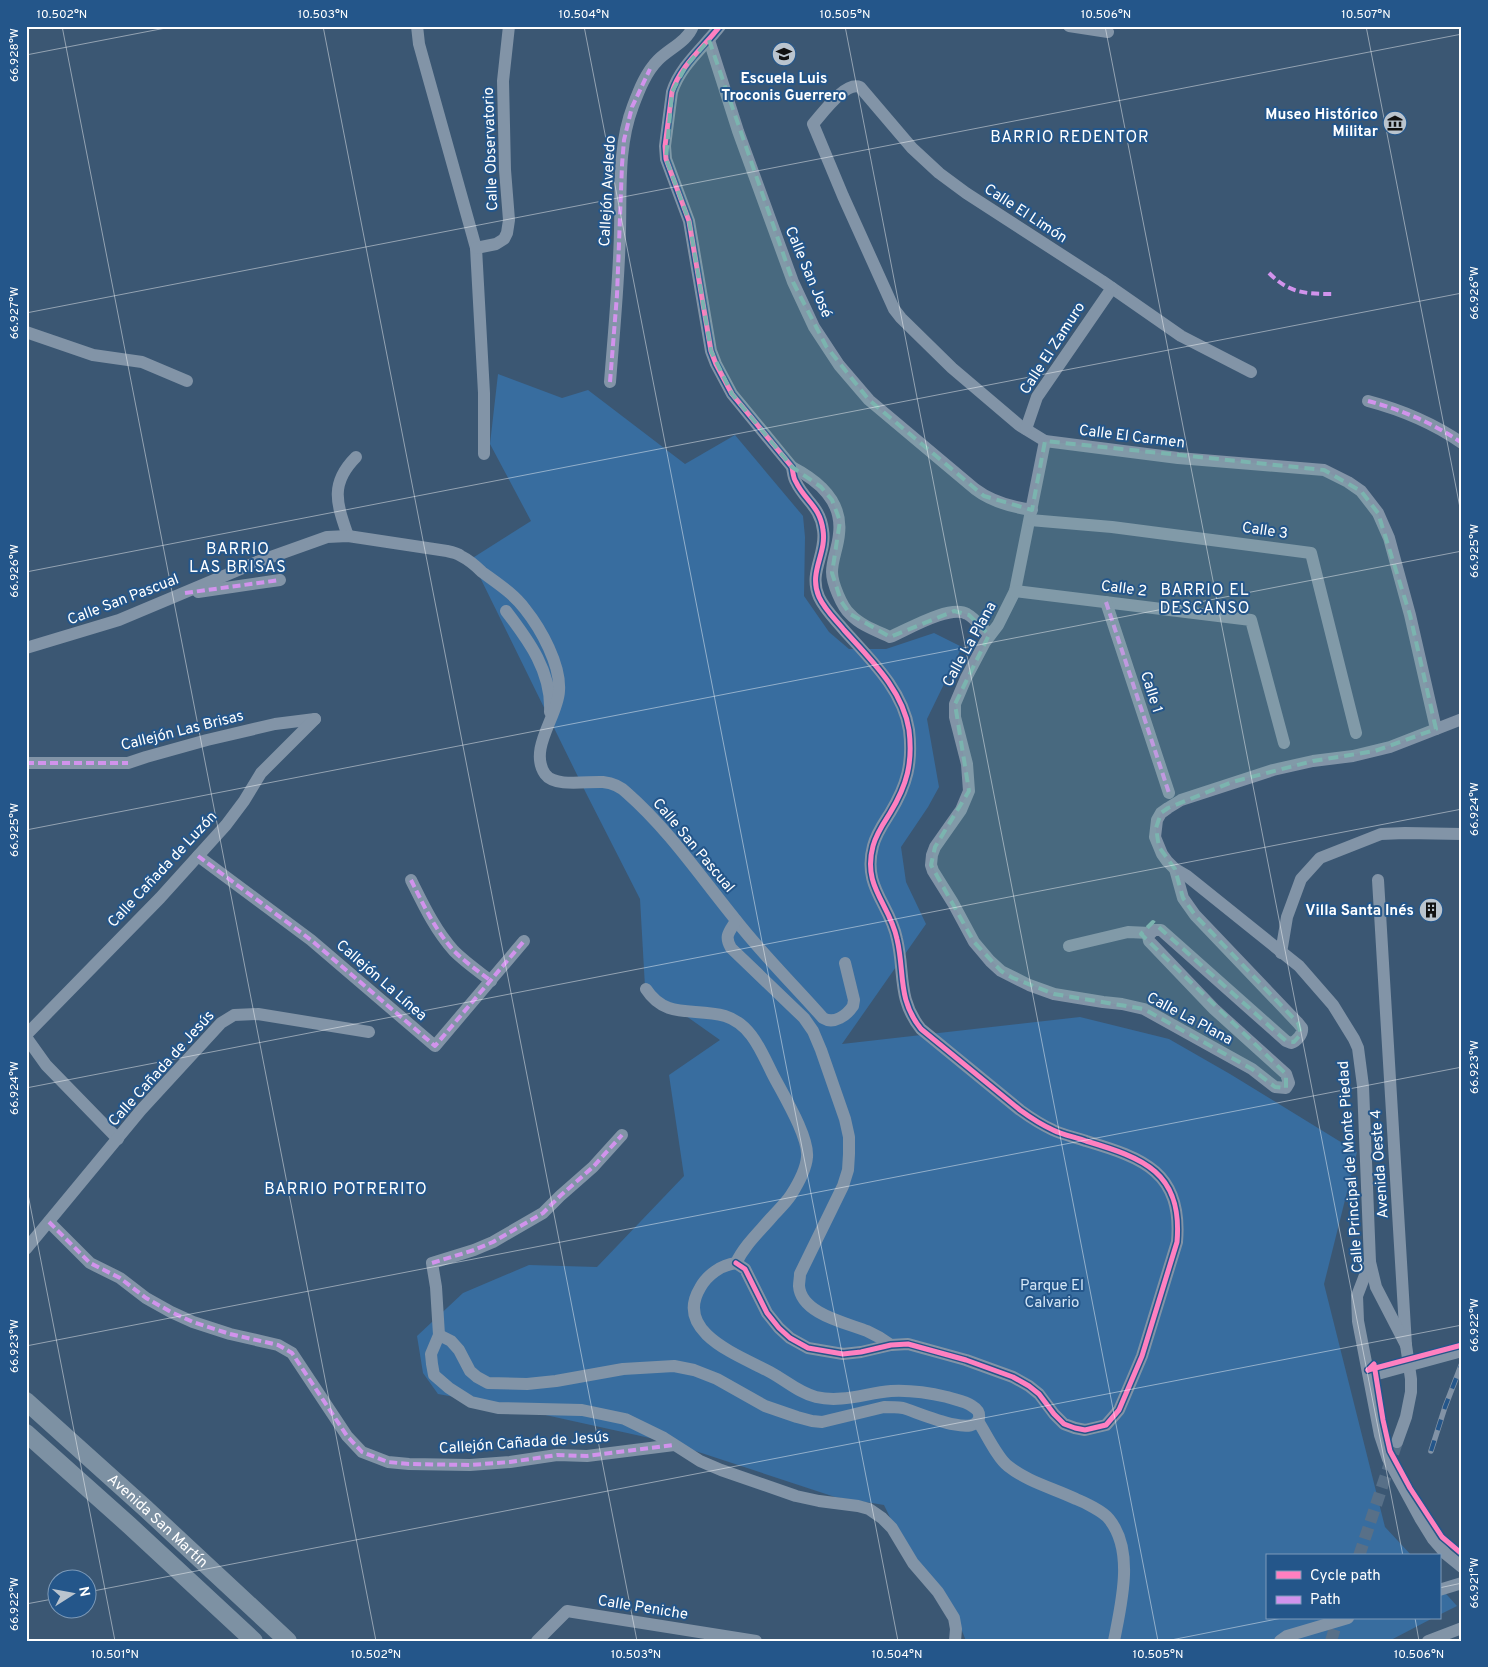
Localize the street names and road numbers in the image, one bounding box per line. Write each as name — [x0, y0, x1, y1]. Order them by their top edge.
street label: Calle Observatorio — [480, 87, 503, 211]
street label: Callejón Aveledo — [596, 135, 621, 247]
street label: Calle El Limón — [980, 180, 1070, 248]
street label: Calle San José — [780, 224, 835, 321]
street label: Calle El Zamuro — [1016, 299, 1090, 399]
street label: Calle El Carmen — [1078, 422, 1186, 453]
street label: Calle 3 — [1241, 519, 1289, 544]
street label: Calle San Pascual — [65, 570, 182, 630]
street label: Calle 2 — [1100, 577, 1148, 602]
street label: Calle La Plana — [939, 599, 1002, 691]
street label: Calle 1 — [1135, 669, 1166, 716]
street label: Callejón Las Brisas — [119, 707, 246, 756]
street label: Calle San Pascual — [648, 795, 738, 897]
street label: Calle Cañada de Luzón — [104, 808, 222, 932]
street label: Callejón La Línea — [332, 936, 430, 1026]
street label: Calle La Plana — [1143, 989, 1236, 1050]
street label: Calle Cañada de Jesús — [105, 1007, 219, 1131]
street label: Calle Principal de Monte Piedad — [1335, 1060, 1368, 1274]
street label: Avenida Oeste 4 — [1367, 1109, 1394, 1219]
street label: Callejón Cañada de Jesús — [438, 1428, 610, 1459]
street label: Avenida San Martín — [103, 1471, 211, 1573]
street label: Calle Peniche — [596, 1592, 689, 1625]

